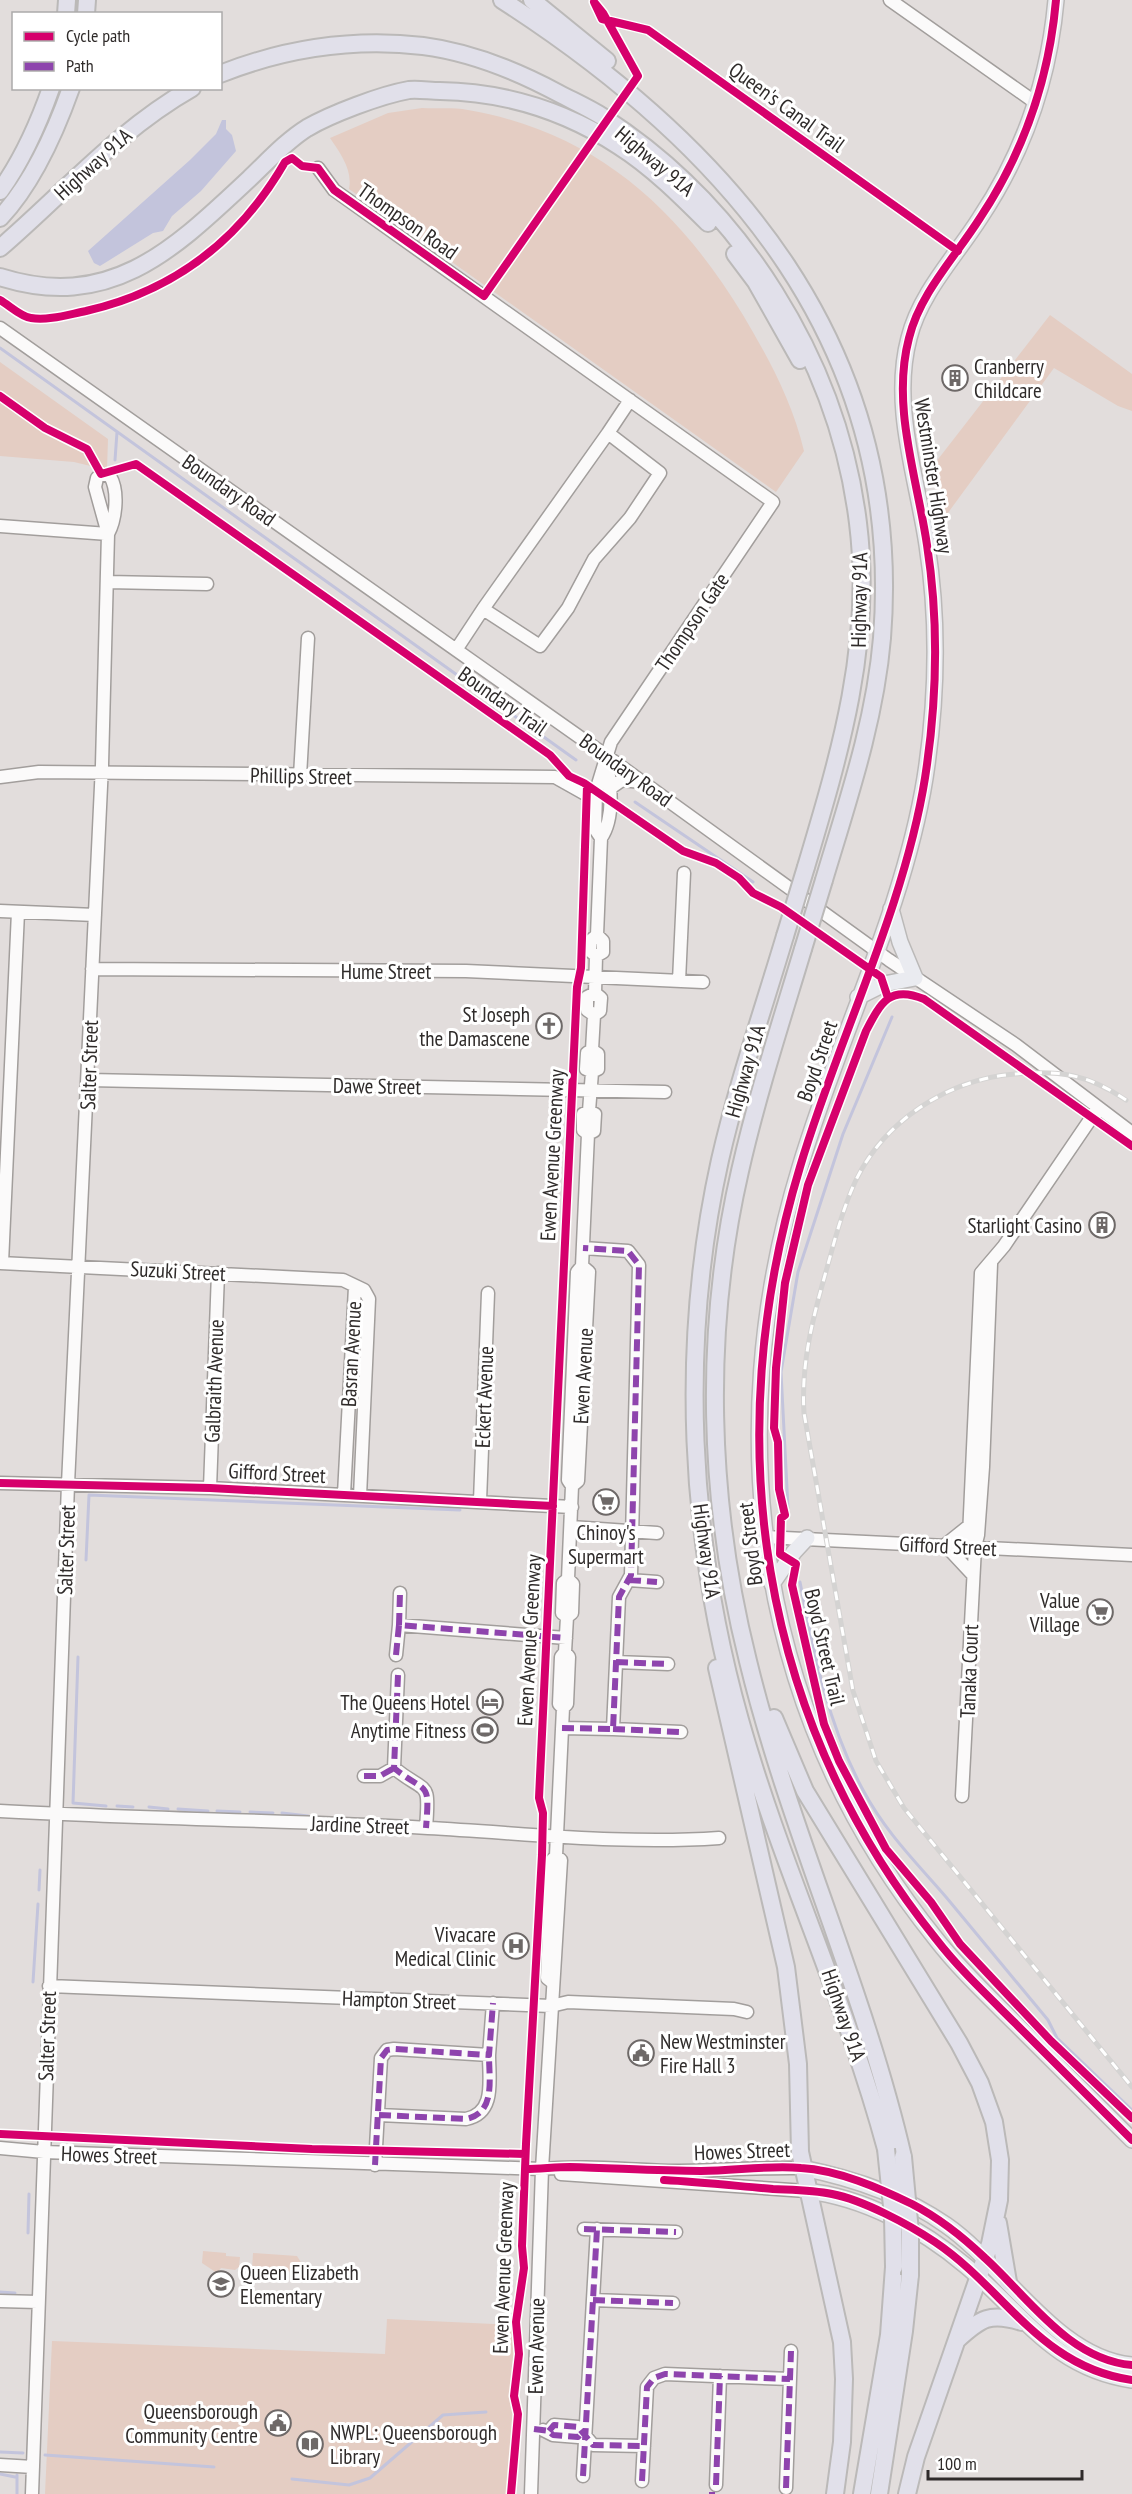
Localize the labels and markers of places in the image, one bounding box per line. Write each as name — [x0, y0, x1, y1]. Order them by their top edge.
place label: Cranberry Childcare — [974, 353, 1044, 404]
building icon: Cranberry Childcare — [940, 363, 970, 393]
place label: St Joseph the Damascene — [420, 1001, 530, 1052]
church icon: St Joseph the Damascene — [534, 1011, 564, 1041]
building icon: Starlight Casino — [1087, 1210, 1117, 1240]
place label: Starlight Casino — [967, 1212, 1082, 1239]
supermarket icon: Chinoy's Supermart — [591, 1487, 621, 1517]
place label: Chinoy's Supermart — [568, 1519, 644, 1570]
place label: Value Village — [1029, 1587, 1080, 1638]
supermarket icon: Value Village — [1085, 1597, 1115, 1627]
hotel icon: The Queens Hotel — [475, 1687, 505, 1717]
place label: The Queens Hotel — [340, 1689, 470, 1716]
sports icon: Anytime Fitness — [470, 1715, 500, 1745]
place label: Anytime Fitness — [351, 1717, 466, 1744]
place label: Vivacare Medical Clinic — [395, 1921, 497, 1972]
hospital icon: Vivacare Medical Clinic — [501, 1931, 531, 1961]
place label: New Westminster Fire Hall 3 — [660, 2028, 786, 2079]
public building icon: New Westminster Fire Hall 3 — [626, 2038, 656, 2068]
place label: Queen Elizabeth Elementary — [240, 2259, 359, 2310]
school or university icon: Queen Elizabeth Elementary — [206, 2269, 236, 2299]
place label: Queensborough Community Centre — [125, 2398, 258, 2449]
public building icon: Queensborough Community Centre — [263, 2408, 293, 2438]
place label: NWPL: Queensborough Library — [330, 2419, 497, 2470]
library icon: NWPL: Queensborough Library — [295, 2429, 325, 2459]

